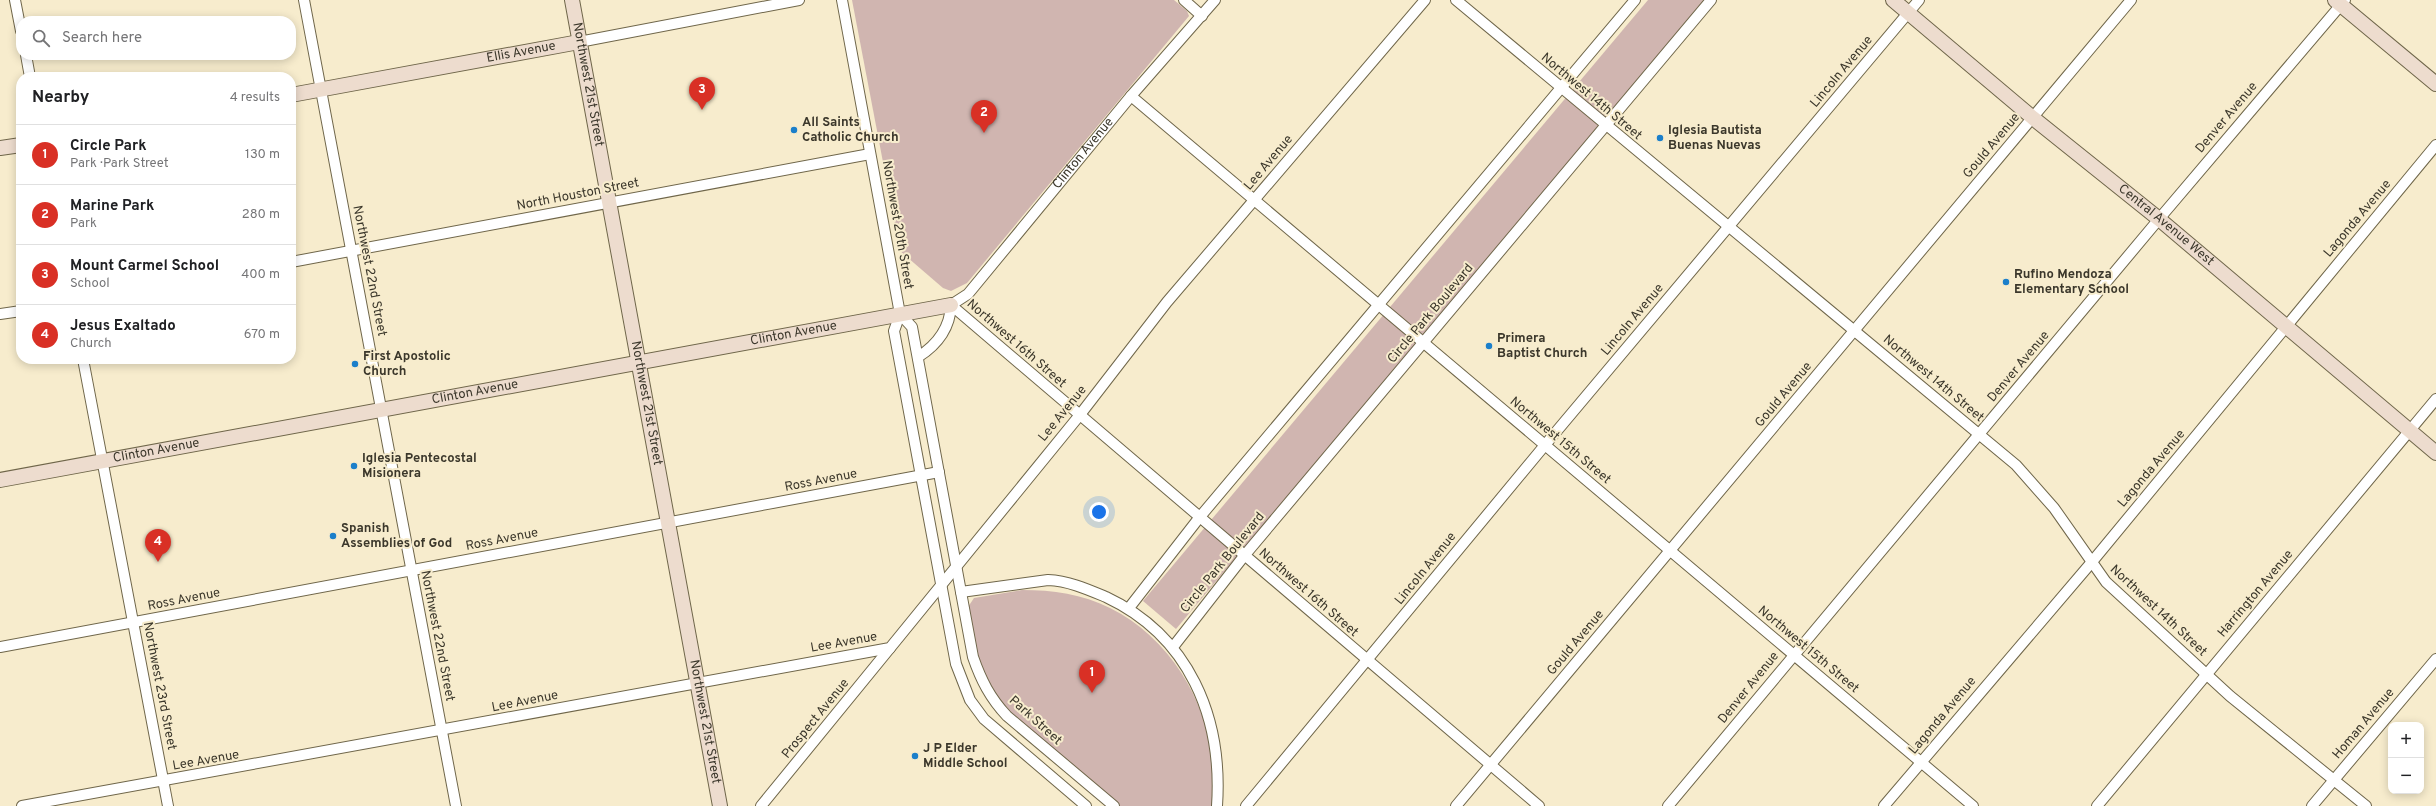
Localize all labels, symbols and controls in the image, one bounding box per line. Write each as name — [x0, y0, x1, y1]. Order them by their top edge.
search box — [16, 16, 296, 60]
street label: Northwest 21st Street — [568, 21, 607, 148]
icon: search — [30, 27, 52, 49]
text: Search here — [62, 29, 142, 48]
street label: Lincoln Avenue — [1807, 33, 1877, 111]
street label: Ellis Avenue — [485, 38, 557, 67]
street label: Northwest 14th Street — [1537, 50, 1645, 144]
pin: 3 — [689, 77, 715, 110]
street label: Denver Avenue — [2193, 79, 2261, 157]
text: Nearby — [32, 87, 89, 109]
text: 4 results — [230, 90, 280, 106]
pin: 2 — [971, 100, 997, 133]
street label: Gould Avenue — [1960, 110, 2024, 182]
place label: All Saints Catholic Church — [802, 115, 899, 146]
street label: Clinton Avenue — [1049, 115, 1118, 193]
place label: Iglesia Bautista Buenas Nuevas — [1668, 123, 1762, 154]
marker: All Saints Catholic Church — [789, 125, 799, 135]
street label: Lee Avenue — [1241, 132, 1297, 194]
marker: Iglesia Bautista Buenas Nuevas — [1655, 133, 1665, 143]
text: Circle Park — [70, 137, 147, 156]
text: 1 — [42, 147, 48, 163]
text: 130 m — [245, 147, 280, 163]
text: Park · Park Street — [70, 156, 169, 172]
street label: Northwest 20th Street — [878, 159, 916, 291]
street label: North Houston Street — [515, 175, 641, 215]
street label: Lagonda Avenue — [2321, 177, 2395, 261]
street label: Central Avenue West — [2115, 181, 2217, 270]
text: Marine Park — [70, 197, 154, 216]
street label: Northwest 22nd Street — [348, 204, 390, 338]
text: 2 — [41, 207, 49, 223]
text: 280 m — [242, 207, 280, 223]
text: Park — [70, 216, 97, 232]
text: Mount Carmel School — [70, 257, 219, 276]
street label: Circle Park Boulevard — [1385, 261, 1477, 367]
text: 3 — [41, 267, 49, 283]
text: 400 m — [241, 267, 280, 283]
place label: Rufino Mendoza Elementary School — [2014, 267, 2129, 298]
text: School — [70, 276, 110, 292]
marker: Rufino Mendoza Elementary School — [2001, 277, 2011, 287]
street label: Lincoln Avenue — [1598, 281, 1668, 359]
street label: Northwest 16th Street — [963, 296, 1069, 392]
text: Jesus Exaltado — [70, 317, 176, 336]
street label: Clinton Avenue — [749, 318, 838, 350]
text: 4 — [41, 327, 49, 343]
text: 670 m — [244, 327, 280, 343]
street label: Denver Avenue — [1985, 328, 2053, 406]
place label: Primera Baptist Church — [1497, 331, 1587, 362]
street label: Northwest 14th Street — [1879, 332, 1987, 426]
text: Church — [70, 336, 112, 352]
street label: Northwest 21st Street — [627, 340, 665, 467]
marker: Primera Baptist Church — [1484, 341, 1494, 351]
place label: First Apostolic Church — [363, 349, 451, 380]
marker: First Apostolic Church — [350, 359, 360, 369]
street label: Gould Avenue — [1752, 359, 1816, 431]
street label: Clinton Avenue — [430, 377, 520, 408]
street label: Lee Avenue — [1036, 383, 1090, 445]
street label: Northwest 15th Street — [1506, 394, 1614, 488]
street label: Lagonda Avenue — [2115, 427, 2189, 511]
street label: Clinton Avenue — [112, 435, 201, 467]
place label: Iglesia Pentecostal Misionera — [362, 451, 477, 482]
marker: Iglesia Pentecostal Misionera — [349, 461, 359, 471]
street label: Ross Avenue — [783, 466, 859, 496]
your location — [1089, 502, 1109, 522]
street label: Circle Park Boulevard — [1177, 509, 1269, 617]
place label: Spanish Assemblies of God — [341, 521, 452, 552]
street label: Ross Avenue — [464, 525, 540, 555]
pin: 4 — [145, 529, 171, 562]
street label: Lincoln Avenue — [1392, 530, 1460, 608]
marker: Spanish Assemblies of God — [328, 531, 338, 541]
street label: Northwest 16th Street — [1255, 545, 1361, 641]
street label: Harrington Avenue — [2215, 547, 2297, 641]
street label: Northwest 14th Street — [2106, 562, 2210, 660]
street label: Northwest 22nd Street — [416, 569, 458, 703]
street label: Ross Avenue — [146, 585, 222, 615]
street label: Northwest 15th Street — [1754, 603, 1862, 697]
street label: Gould Avenue — [1544, 607, 1608, 679]
street label: Northwest 23rd Street — [139, 621, 179, 751]
street label: Lee Avenue — [809, 629, 879, 657]
street label: Denver Avenue — [1715, 649, 1783, 727]
street label: Northwest 21st Street — [685, 659, 724, 785]
pin: 1 — [1079, 660, 1105, 693]
street label: Lagonda Avenue — [1906, 674, 1980, 758]
street label: Prospect Avenue — [779, 676, 853, 762]
street label: Homan Avenue — [2330, 685, 2398, 763]
street label: Lee Avenue — [490, 688, 560, 716]
street label: Park Street — [1005, 693, 1065, 749]
map controls — [2388, 722, 2424, 794]
button: + — [2388, 722, 2424, 758]
place label: J P Elder Middle School — [923, 741, 1008, 772]
street label: Lee Avenue — [171, 747, 241, 775]
marker: J P Elder Middle School — [910, 751, 920, 761]
button: − — [2388, 758, 2424, 794]

